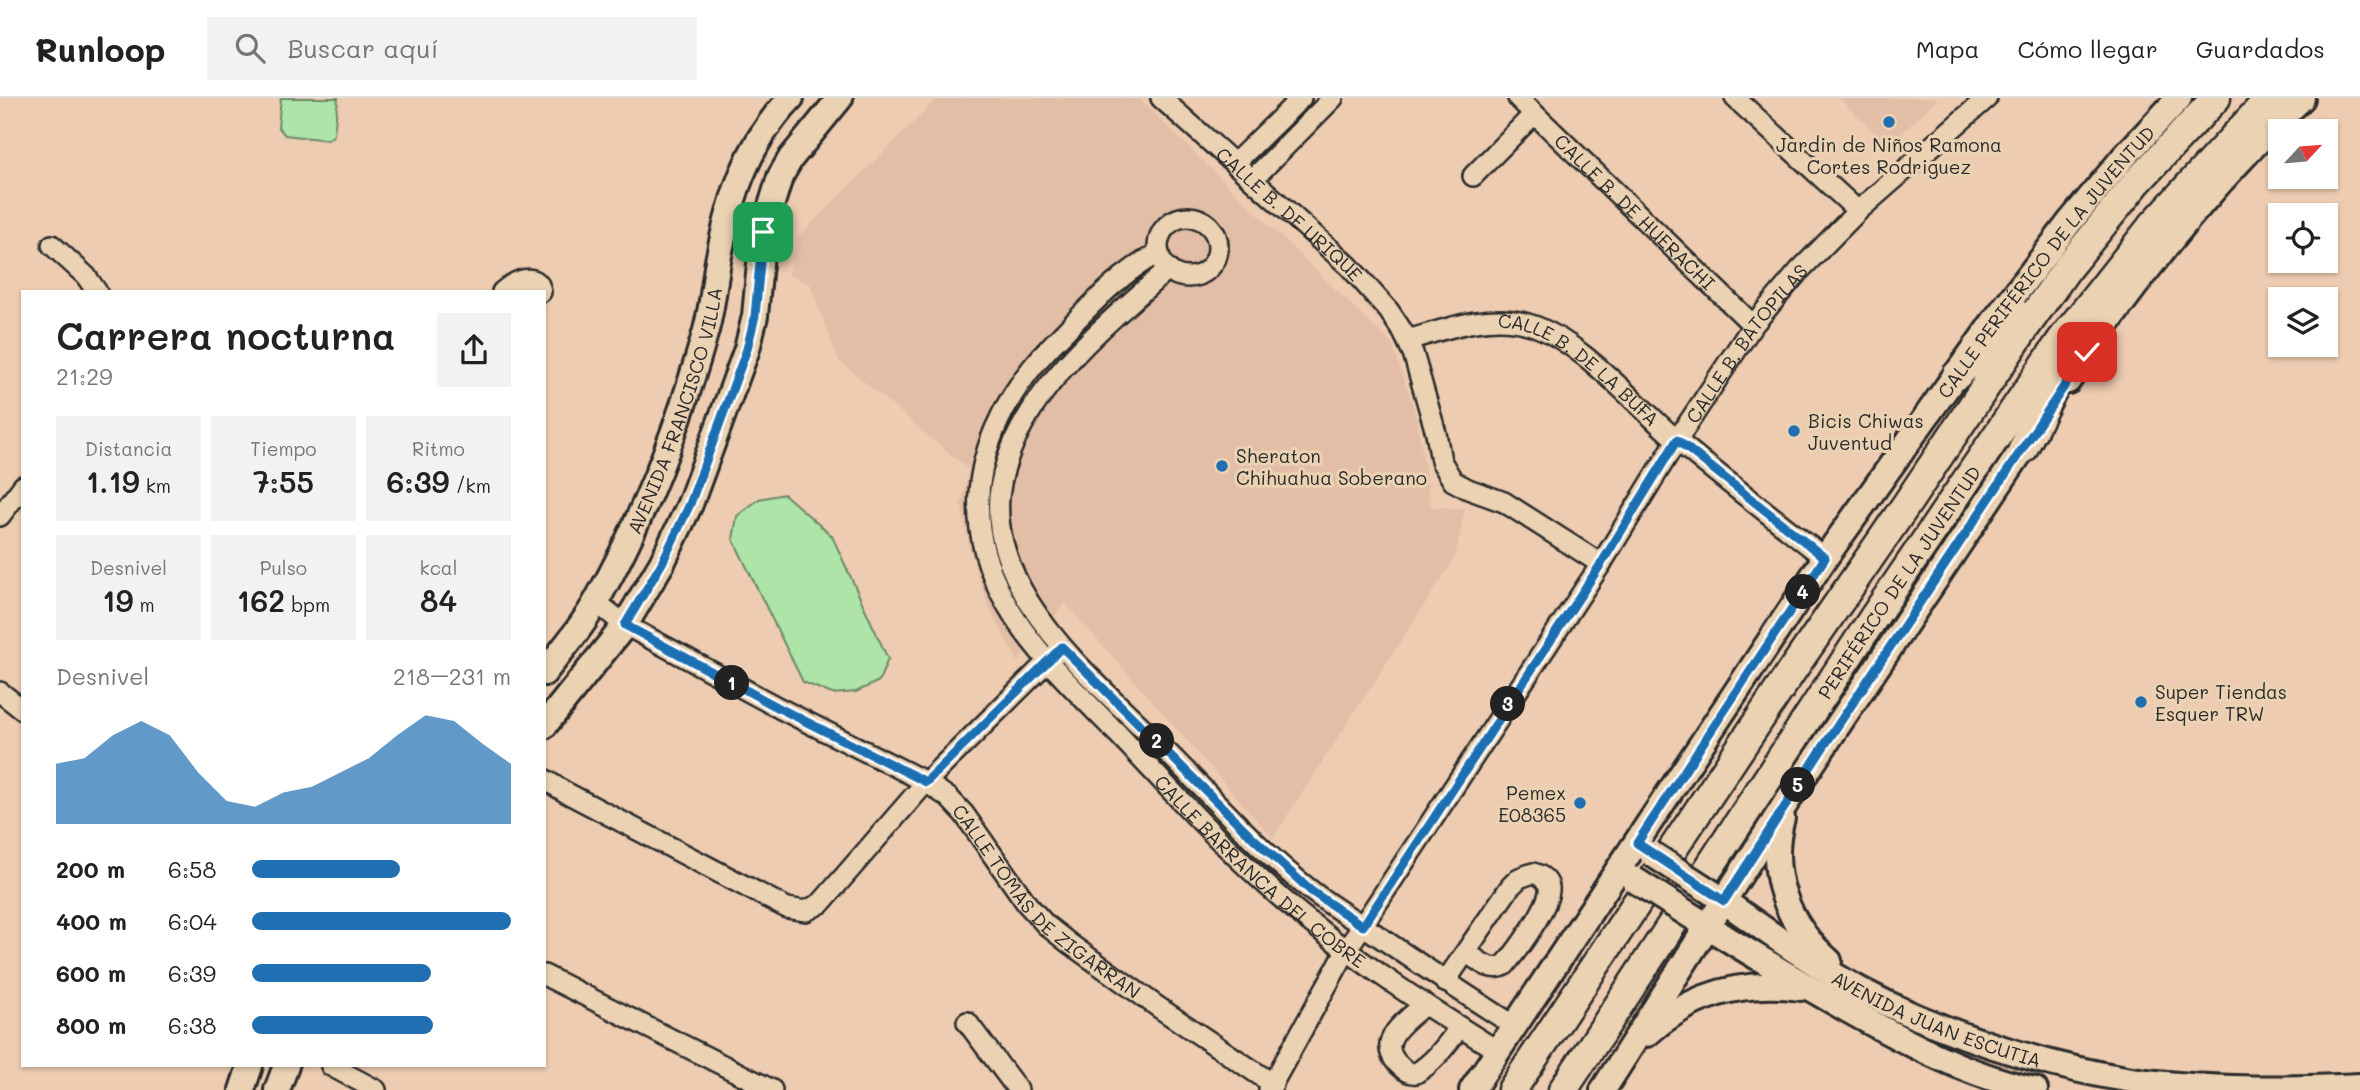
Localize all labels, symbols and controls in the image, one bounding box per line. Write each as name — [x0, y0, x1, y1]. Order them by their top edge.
search box — [207, 17, 697, 80]
text: Runloop — [35, 27, 165, 70]
icon: search — [231, 29, 269, 67]
text: Buscar aquí — [287, 31, 439, 65]
text: Mapa — [1916, 33, 1980, 64]
text: Cómo llegar — [2018, 33, 2158, 64]
text: Guardados — [2196, 33, 2325, 64]
marker: Jardin de Niños Ramona Cortes Rodriguez — [1881, 114, 1897, 130]
north arrow — [2268, 119, 2338, 189]
map controls — [2268, 119, 2338, 357]
street label: CALLE PERIFÉRICO DE LA JUVENTUD — [1931, 120, 2160, 403]
street label: CALLE B. DE HUERACHI — [1550, 128, 1721, 295]
place label: Jardin de Niños Ramona Cortes Rodriguez — [1776, 132, 2002, 179]
street label: CALLE B. DE URIQUE — [1211, 141, 1369, 286]
pin — [733, 202, 793, 262]
button: locate — [2268, 203, 2338, 273]
icon: arrive — [744, 213, 782, 251]
street label: CALLE B. BATOPILAS — [1679, 258, 1812, 427]
street label: AVENIDA FRANCISCO VILLA — [621, 286, 726, 538]
button: layers — [2268, 287, 2338, 357]
street label: CALLE B. DE LA BUFA — [1498, 307, 1665, 431]
text: Carrera nocturna — [56, 310, 395, 360]
button: share — [437, 313, 511, 387]
pin — [2057, 322, 2117, 382]
icon: check — [2068, 333, 2106, 371]
text: 21:29 — [56, 361, 113, 391]
place label: Bicis Chiwas Juventud — [1808, 408, 1924, 455]
marker: Bicis Chiwas Juventud — [1786, 423, 1802, 439]
text: Distancia — [85, 436, 172, 461]
text: Tiempo — [250, 436, 317, 461]
text: Ritmo — [412, 436, 465, 461]
place label: Sheraton Chihuahua Soberano — [1236, 443, 1427, 490]
marker: Sheraton Chihuahua Soberano — [1214, 458, 1230, 474]
street label: PERIFÉRICO DE LA JUVENTUD — [1811, 460, 1986, 703]
text: 1.19 — [86, 461, 140, 501]
text: 7:55 — [253, 461, 314, 501]
text: 6:39 — [386, 461, 450, 501]
text: km — [140, 473, 171, 498]
text: /km — [450, 473, 491, 498]
text: Desnivel — [90, 555, 167, 580]
text: Pulso — [260, 555, 307, 580]
text: kcal — [420, 555, 457, 580]
pin: 4 — [1786, 574, 1820, 610]
text: 4 — [1796, 579, 1809, 604]
text: 19 — [102, 580, 134, 620]
text: 162 — [237, 580, 285, 620]
text: 84 — [420, 580, 457, 620]
text: m — [134, 592, 155, 617]
text: bpm — [285, 592, 330, 617]
text: Desnivel — [56, 661, 149, 691]
text: 218–231 m — [393, 661, 511, 691]
pin: 1 — [714, 666, 750, 700]
text: 1 — [727, 670, 736, 695]
place label: Super Tiendas Esquer TRW — [2155, 679, 2287, 726]
pin: 3 — [1490, 686, 1526, 722]
text: 3 — [1502, 691, 1513, 716]
marker: Super Tiendas Esquer TRW — [2133, 694, 2149, 710]
pin: 2 — [1140, 724, 1174, 758]
text: 2 — [1151, 728, 1162, 753]
pin: 5 — [1780, 768, 1815, 802]
street label: CALLE BARRANCA DEL COBRE — [1150, 769, 1371, 973]
text: 5 — [1792, 772, 1803, 797]
place label: Pemex E08365 — [1498, 780, 1566, 827]
marker: Pemex E08365 — [1572, 795, 1588, 811]
street label: CALLE TOMÁS DE ZIGARRAN — [948, 798, 1146, 1003]
text: 200 m — [56, 854, 125, 884]
text: 6:58 — [168, 854, 216, 884]
text: 400 m — [56, 906, 127, 936]
text: 6:04 — [168, 906, 217, 936]
text: 600 m — [56, 958, 126, 988]
text: 6:39 — [168, 958, 216, 988]
street label: AVENIDA JUAN ESCUTIA — [1828, 964, 2044, 1072]
text: 800 m — [56, 1010, 126, 1040]
text: 6:38 — [168, 1010, 216, 1040]

